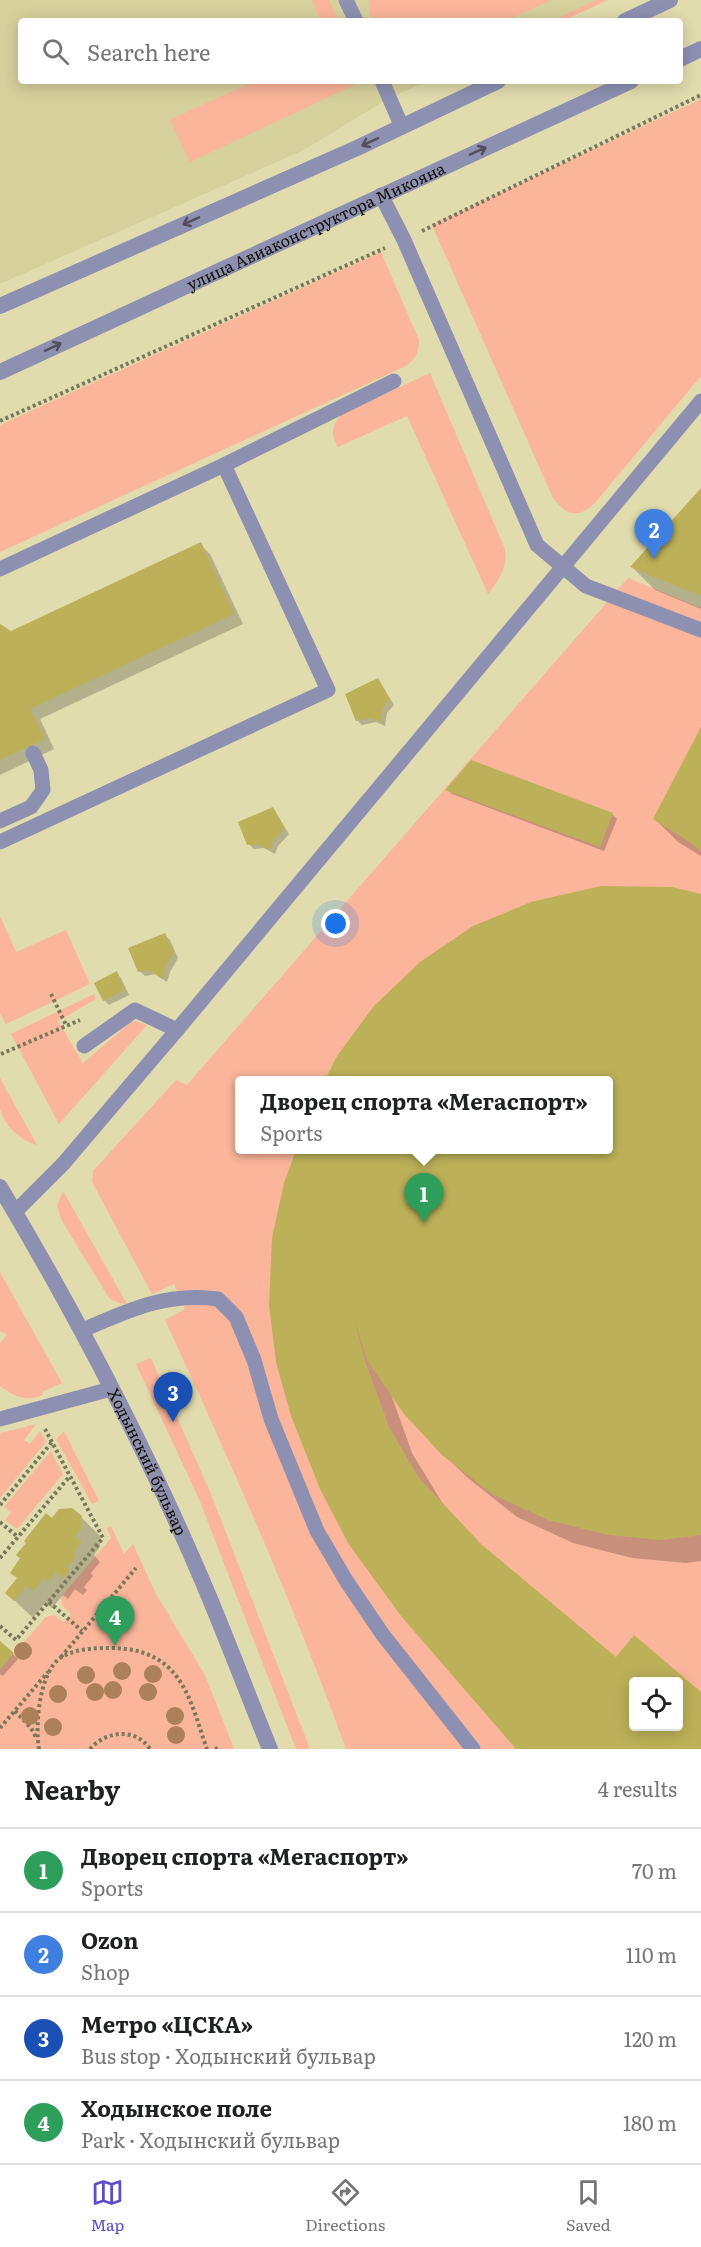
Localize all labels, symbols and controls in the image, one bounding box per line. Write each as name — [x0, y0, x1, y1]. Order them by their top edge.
search box — [18, 18, 683, 84]
icon: search — [39, 35, 72, 68]
text: Search here — [87, 35, 210, 68]
one-way arrow — [361, 136, 379, 148]
one-way arrow — [468, 144, 486, 156]
street label: улица Авиаконструктора Микояна — [182, 155, 449, 295]
one-way arrow — [183, 216, 201, 227]
one-way arrow — [44, 341, 62, 352]
pin: 2 — [634, 510, 674, 559]
your location — [321, 909, 350, 938]
popup — [235, 1076, 613, 1154]
text: Дворец спорта «Мегаспорт» — [260, 1084, 588, 1117]
text: Sports — [260, 1117, 322, 1147]
pin: 1 — [404, 1174, 444, 1223]
pin: 3 — [154, 1372, 192, 1422]
street label: Ходынский бульвар — [103, 1384, 194, 1539]
pin: 4 — [96, 1596, 134, 1646]
map controls — [629, 1677, 683, 1731]
button: locate — [629, 1677, 683, 1731]
text: Nearby — [24, 1769, 120, 1808]
text: 4 results — [598, 1773, 677, 1803]
text: Дворец спорта «Мегаспорт» — [81, 1839, 409, 1872]
text: 1 — [39, 1855, 48, 1885]
text: 70 m — [632, 1855, 677, 1885]
text: Sports — [81, 1872, 143, 1902]
text: Ozon — [81, 1923, 138, 1956]
text: 2 — [38, 1939, 49, 1969]
text: 110 m — [626, 1939, 677, 1969]
text: Shop — [81, 1956, 130, 1986]
text: Метро «ЦСКА» — [81, 2007, 253, 2040]
text: 3 — [38, 2023, 49, 2053]
text: 120 m — [624, 2023, 677, 2053]
text: Bus stop · Ходынский бульвар — [81, 2040, 376, 2070]
text: Ходынское поле — [81, 2091, 272, 2124]
text: 4 — [37, 2107, 50, 2137]
text: 180 m — [623, 2107, 677, 2137]
text: Park · Ходынский бульвар — [81, 2124, 340, 2154]
tab: Map — [90, 2176, 124, 2236]
tab: Directions — [305, 2176, 385, 2236]
tab: Saved — [566, 2176, 611, 2236]

